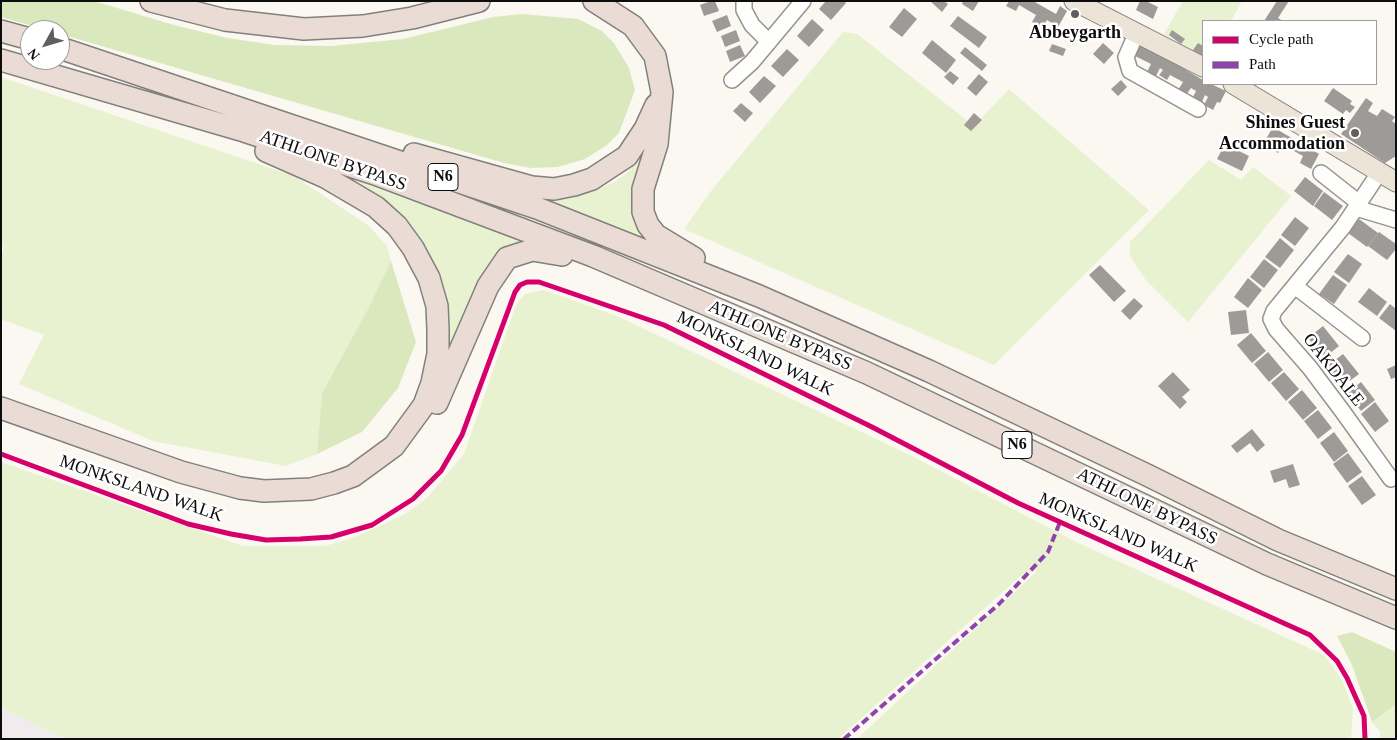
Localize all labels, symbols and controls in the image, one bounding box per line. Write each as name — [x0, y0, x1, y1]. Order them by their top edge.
marker: Abbeygarth — [1069, 8, 1081, 20]
north arrow — [20, 20, 70, 70]
legend — [1202, 20, 1377, 85]
place label: Abbeygarth — [1029, 22, 1121, 44]
text: Cycle path — [1249, 31, 1314, 47]
text: N — [25, 45, 43, 63]
text: Path — [1249, 56, 1276, 72]
place label: Shines Guest Accommodation — [1219, 112, 1345, 154]
street label: ATHLONE BYPASS — [257, 126, 409, 196]
marker: Shines Guest Accommodation — [1349, 127, 1361, 139]
road number: N6 — [428, 163, 458, 190]
street label: ATHLONE BYPASS — [705, 296, 855, 376]
street label: MONKSLAND WALK — [673, 307, 837, 401]
street label: OAKDALE — [1298, 329, 1368, 411]
road number: N6 — [1002, 432, 1032, 458]
street label: MONKSLAND WALK — [56, 451, 226, 527]
street label: ATHLONE BYPASS — [1073, 464, 1221, 550]
street label: MONKSLAND WALK — [1035, 488, 1201, 578]

